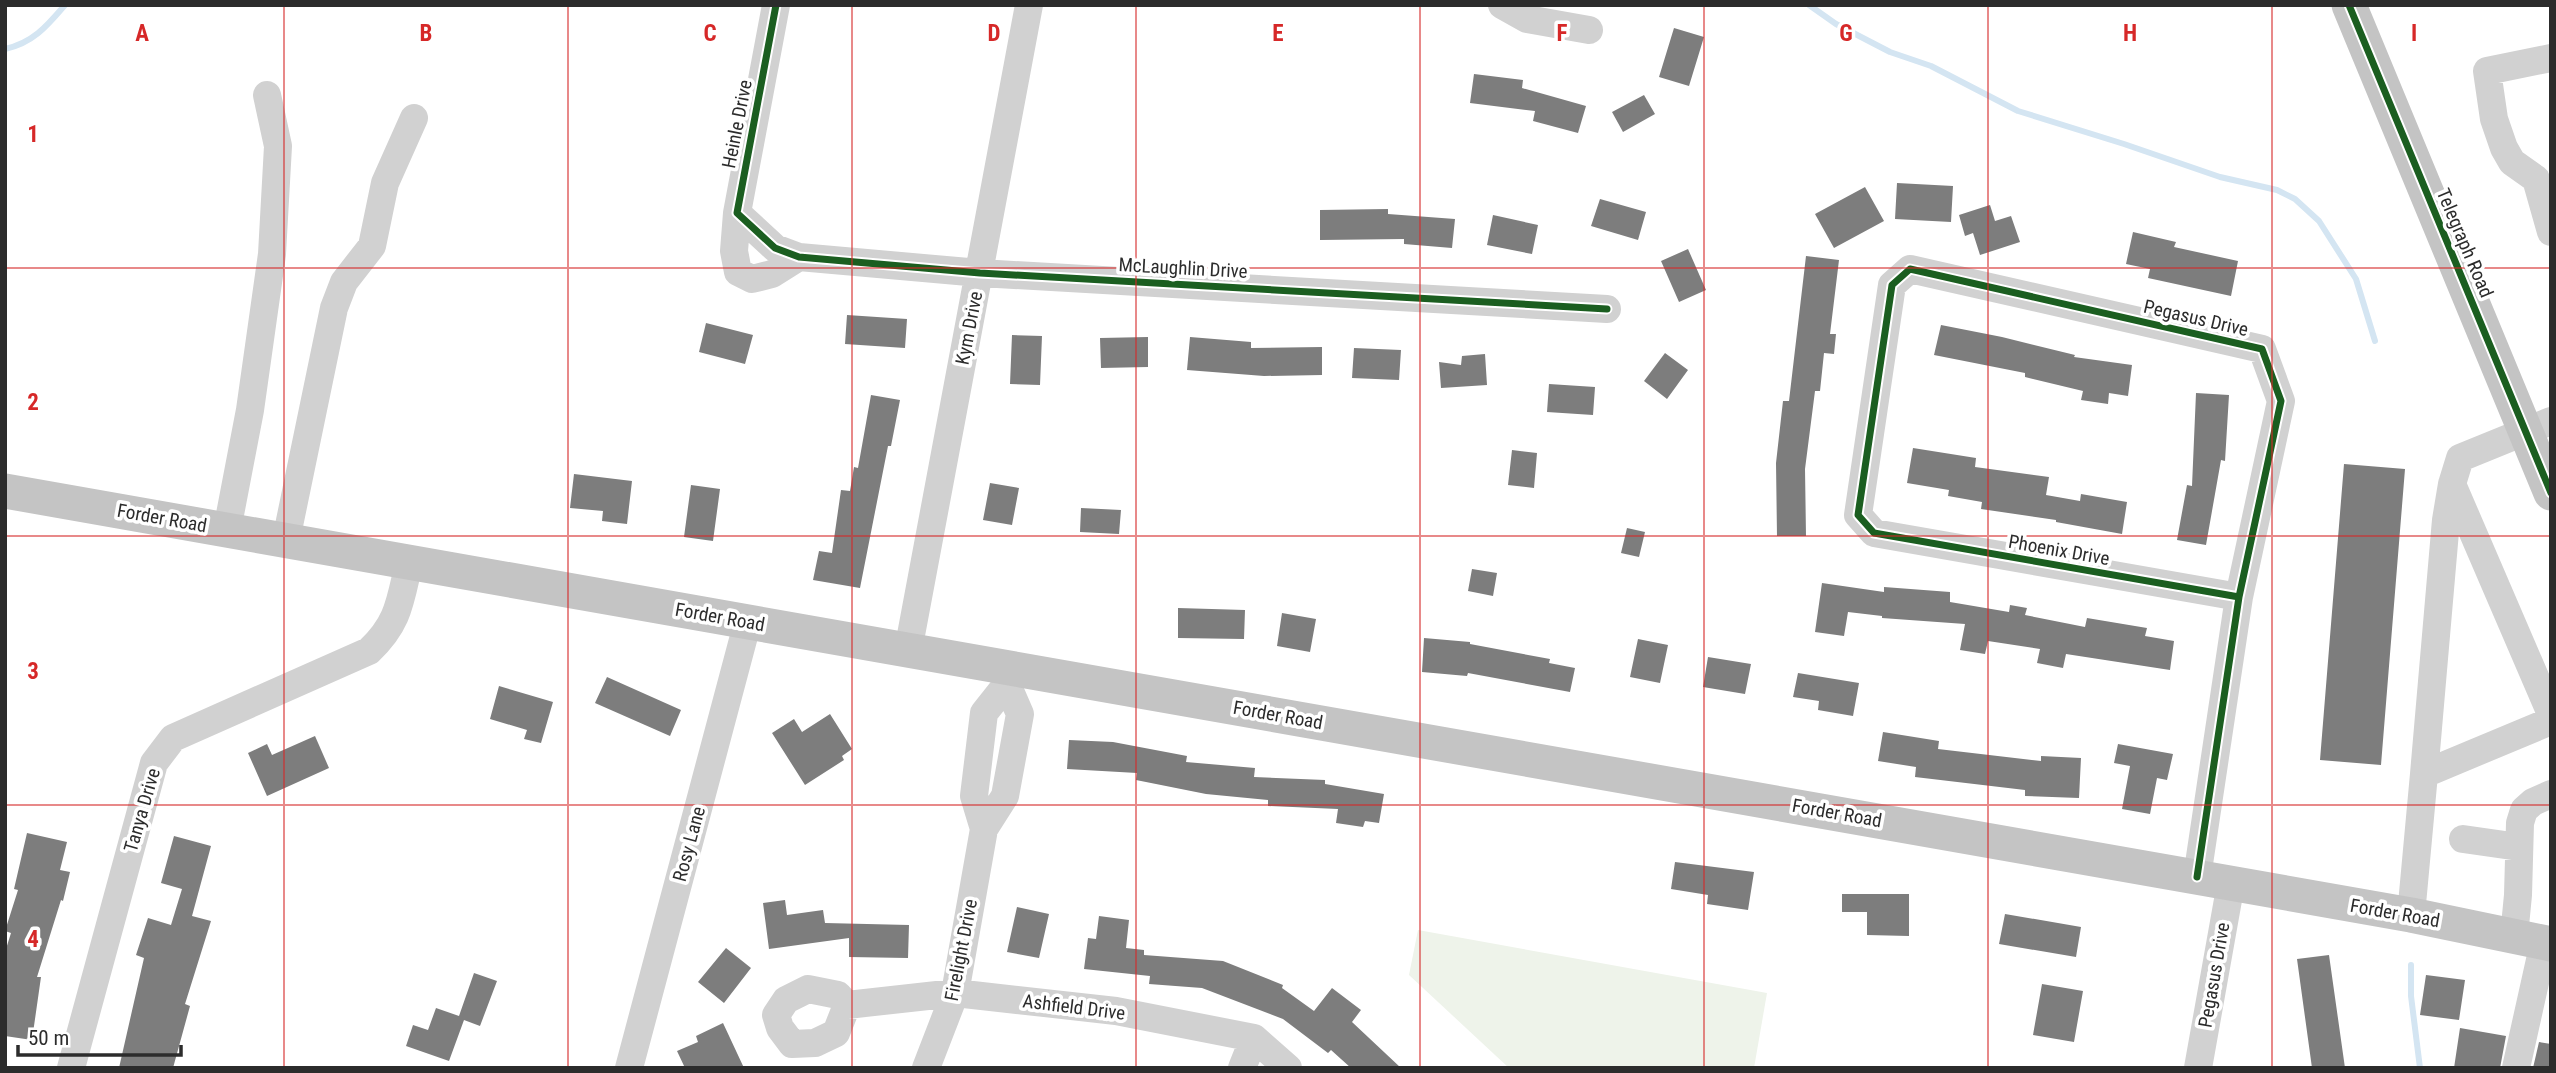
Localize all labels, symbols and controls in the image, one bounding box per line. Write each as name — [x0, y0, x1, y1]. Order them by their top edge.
text: A — [135, 20, 149, 47]
text: B — [420, 20, 432, 47]
text: C — [703, 20, 717, 47]
text: D — [988, 20, 1001, 47]
text: E — [1272, 20, 1284, 47]
text: F — [1557, 20, 1568, 47]
text: G — [1839, 20, 1853, 47]
text: H — [2123, 20, 2137, 47]
text: I — [2411, 20, 2417, 47]
street label: Heinle Drive — [717, 78, 757, 170]
text: 1 — [27, 121, 39, 148]
street label: Telegraph Road — [2432, 185, 2498, 301]
street label: McLaughlin Drive — [1118, 253, 1248, 283]
street label: Kym Drive — [951, 289, 987, 367]
street label: Pegasus Drive — [2141, 295, 2251, 341]
text: 2 — [27, 389, 39, 416]
street label: Forder Road — [115, 499, 209, 537]
street label: Phoenix Drive — [2007, 530, 2111, 570]
street label: Forder Road — [673, 598, 767, 636]
text: 3 — [27, 658, 39, 685]
street label: Forder Road — [1231, 696, 1325, 734]
street label: Tanya Drive — [119, 765, 165, 855]
street label: Forder Road — [1790, 794, 1884, 832]
street label: Rosy Lane — [668, 804, 710, 884]
street label: Forder Road — [2348, 894, 2442, 932]
street label: Firelight Drive — [940, 897, 982, 1003]
street label: Pegasus Drive — [2193, 920, 2235, 1029]
text: 4 — [27, 926, 39, 953]
street label: Ashfield Drive — [1021, 989, 1127, 1025]
scale bar — [18, 1014, 180, 1058]
text: 50 m — [28, 1026, 69, 1050]

